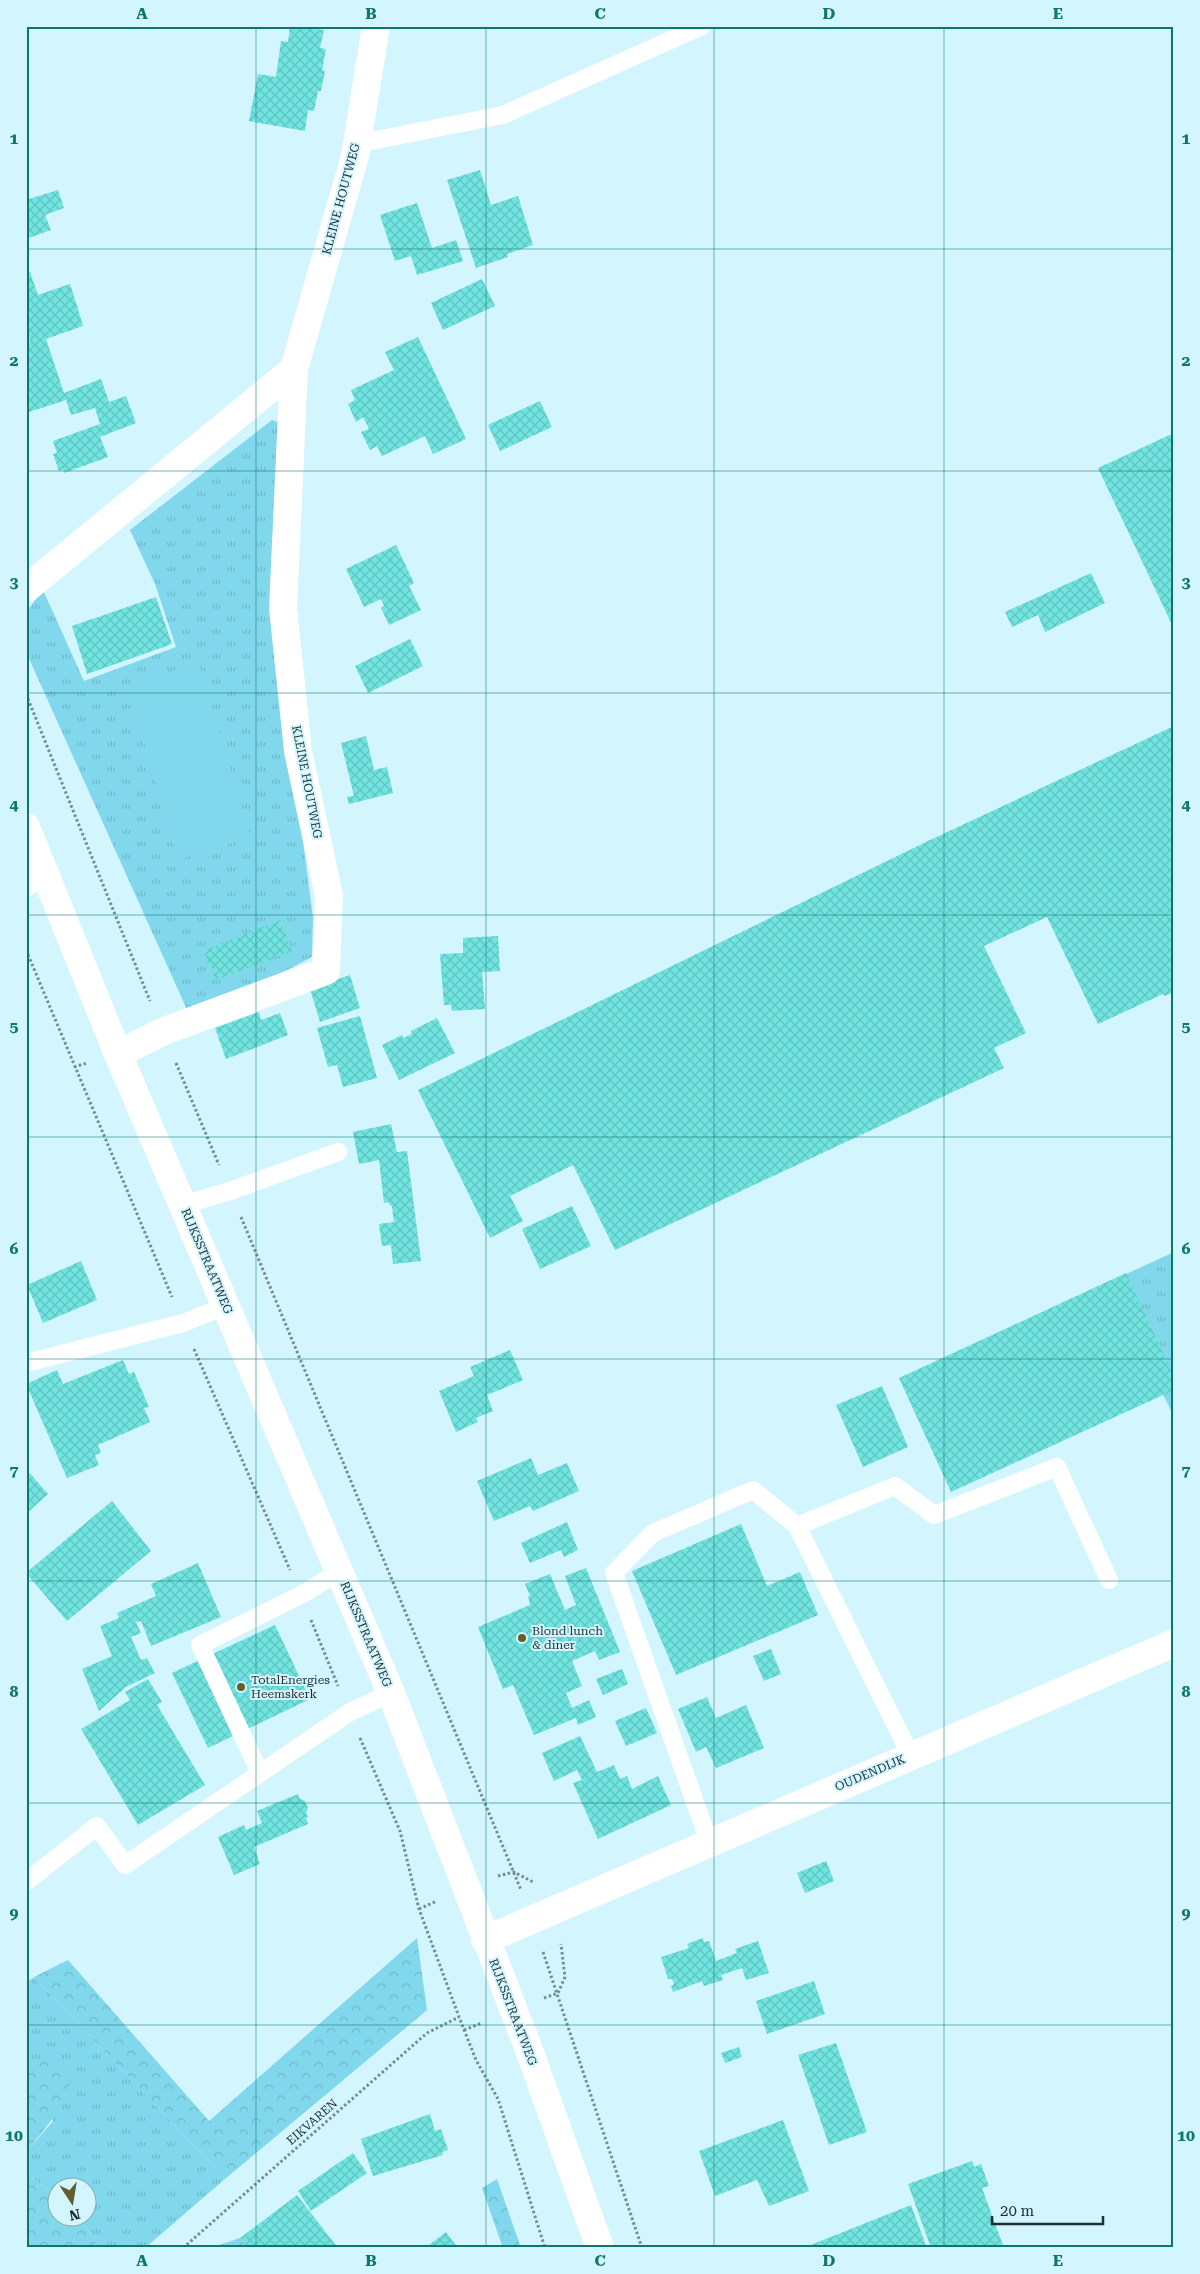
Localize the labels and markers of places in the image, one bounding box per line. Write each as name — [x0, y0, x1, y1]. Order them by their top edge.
place label: Blond lunch & diner — [532, 1624, 603, 1652]
marker: Blond lunch & diner — [516, 1632, 528, 1644]
place label: TotalEnergies Heemskerk — [251, 1673, 330, 1701]
marker: TotalEnergies Heemskerk — [235, 1681, 247, 1693]

